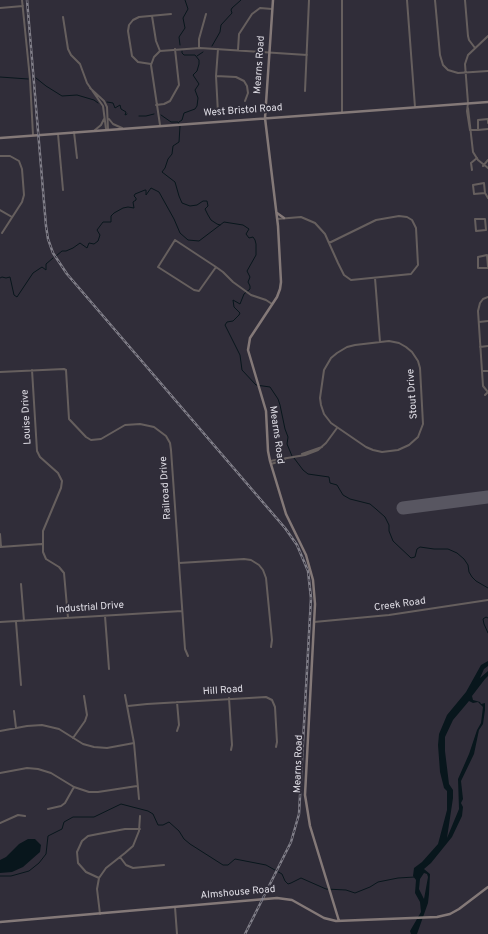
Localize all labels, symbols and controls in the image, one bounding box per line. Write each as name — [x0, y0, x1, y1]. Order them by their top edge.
street label: Mearns Road — [252, 35, 268, 95]
street label: West Bristol Road — [203, 102, 283, 120]
street label: Stout Drive — [405, 368, 421, 420]
street label: Louise Drive — [20, 389, 34, 445]
street label: Mearns Road — [266, 405, 286, 465]
street label: Railroad Drive — [158, 456, 174, 520]
street label: Creek Road — [373, 595, 427, 615]
street label: Industrial Drive — [56, 600, 124, 616]
street label: Hill Road — [202, 684, 244, 698]
street label: Mearns Road — [292, 735, 306, 793]
street label: Almshouse Road — [200, 884, 276, 902]

